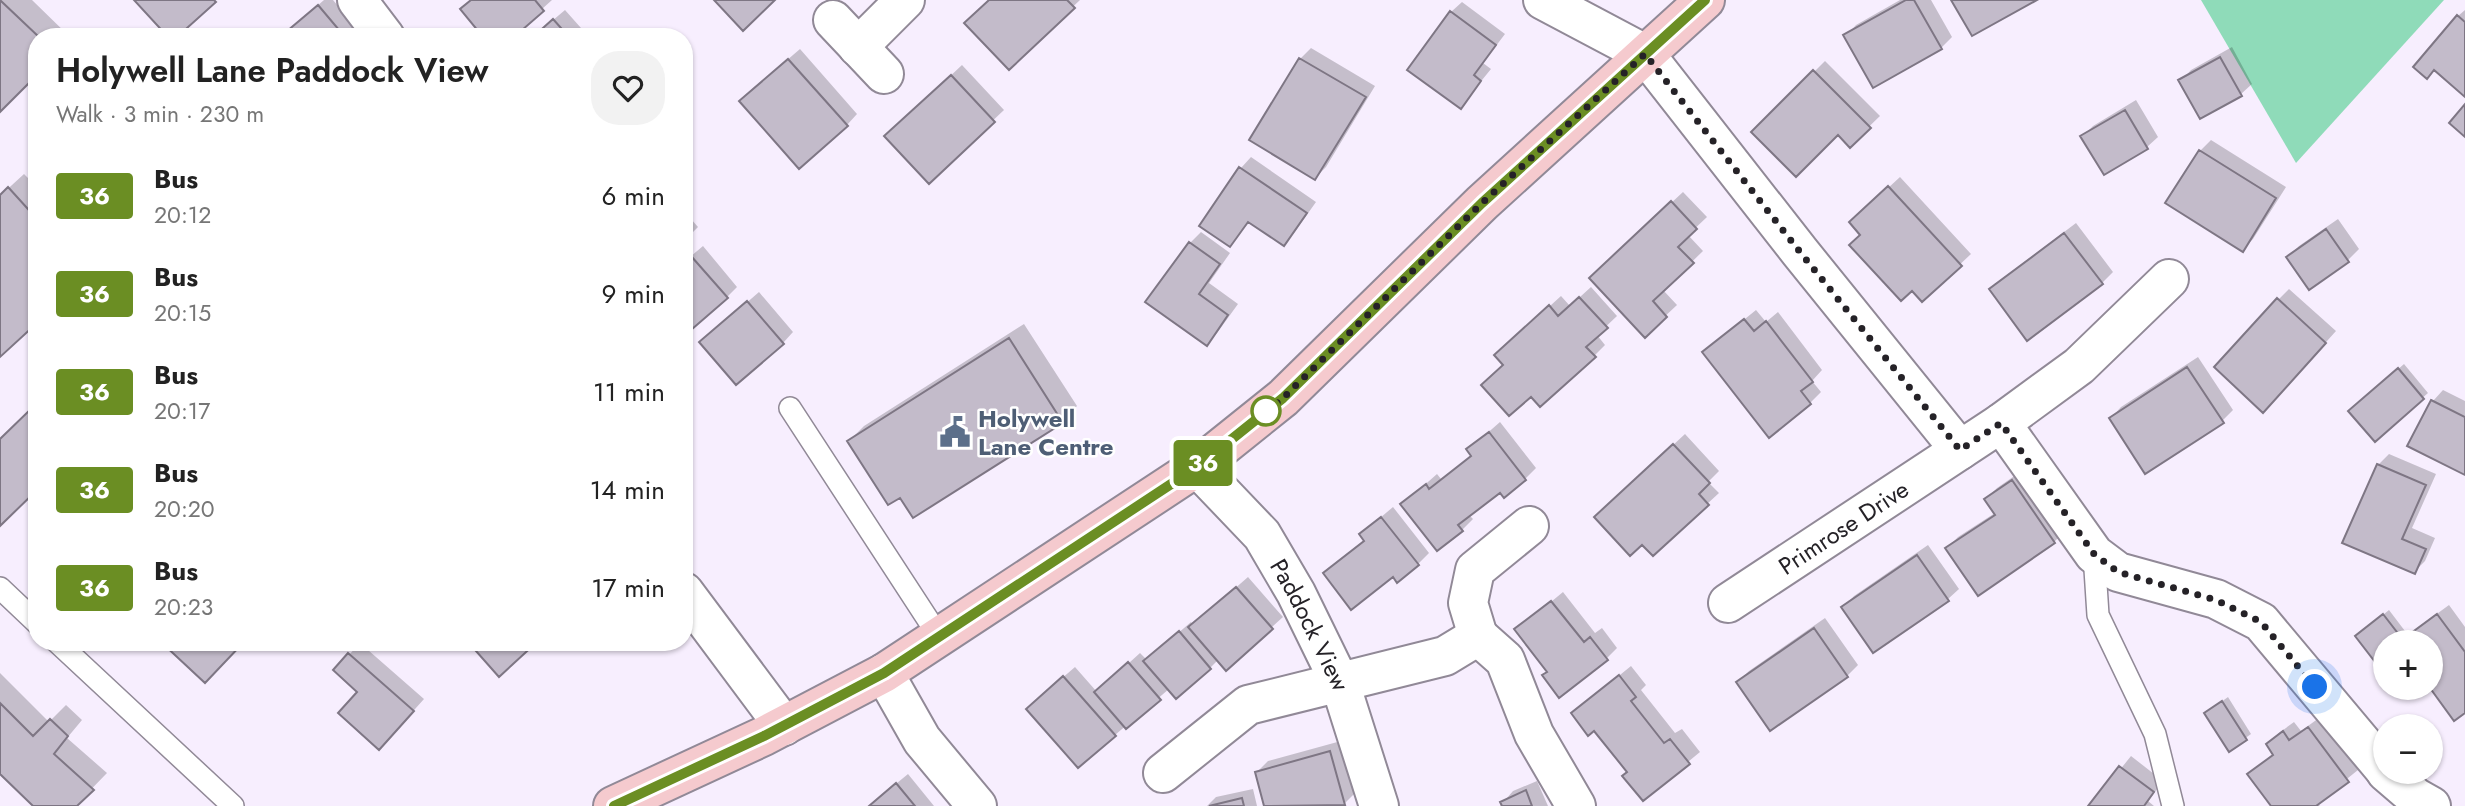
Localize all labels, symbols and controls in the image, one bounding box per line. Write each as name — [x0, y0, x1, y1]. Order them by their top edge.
text: Holywell Lane Paddock View — [56, 47, 489, 94]
button: heart — [591, 51, 665, 125]
text: Walk · 3 min · 230 m — [56, 97, 264, 131]
text: Bus — [154, 160, 198, 198]
text: 6 min — [602, 177, 665, 215]
text: 36 — [79, 178, 110, 213]
text: 20:12 — [154, 198, 211, 232]
text: Bus — [154, 258, 198, 296]
text: 9 min — [602, 275, 665, 313]
text: 36 — [79, 276, 110, 311]
text: 20:15 — [154, 296, 211, 330]
text: Bus — [154, 356, 198, 394]
text: 11 min — [593, 373, 665, 411]
text: 36 — [79, 374, 110, 409]
text: 20:17 — [154, 394, 210, 428]
unlabelled marker — [1251, 396, 1281, 426]
place label: Holywell Lane Centre — [978, 401, 1114, 464]
public building icon: Holywell Lane Centre — [938, 415, 972, 449]
line badge: 36 — [1172, 440, 1234, 486]
text: 36 — [1188, 445, 1218, 480]
text: Bus — [154, 454, 198, 492]
text: 14 min — [590, 471, 665, 509]
street label: Primrose Drive — [1771, 471, 1915, 583]
text: 36 — [79, 472, 110, 507]
text: 20:20 — [154, 492, 215, 526]
text: Bus — [154, 552, 198, 590]
street label: Paddock View — [1262, 552, 1359, 697]
text: 17 min — [591, 569, 665, 607]
text: 36 — [79, 570, 110, 605]
text: 20:23 — [154, 590, 213, 624]
map controls — [2373, 630, 2443, 784]
button: + — [2373, 630, 2443, 700]
your location — [2297, 669, 2332, 704]
button: − — [2373, 714, 2443, 784]

